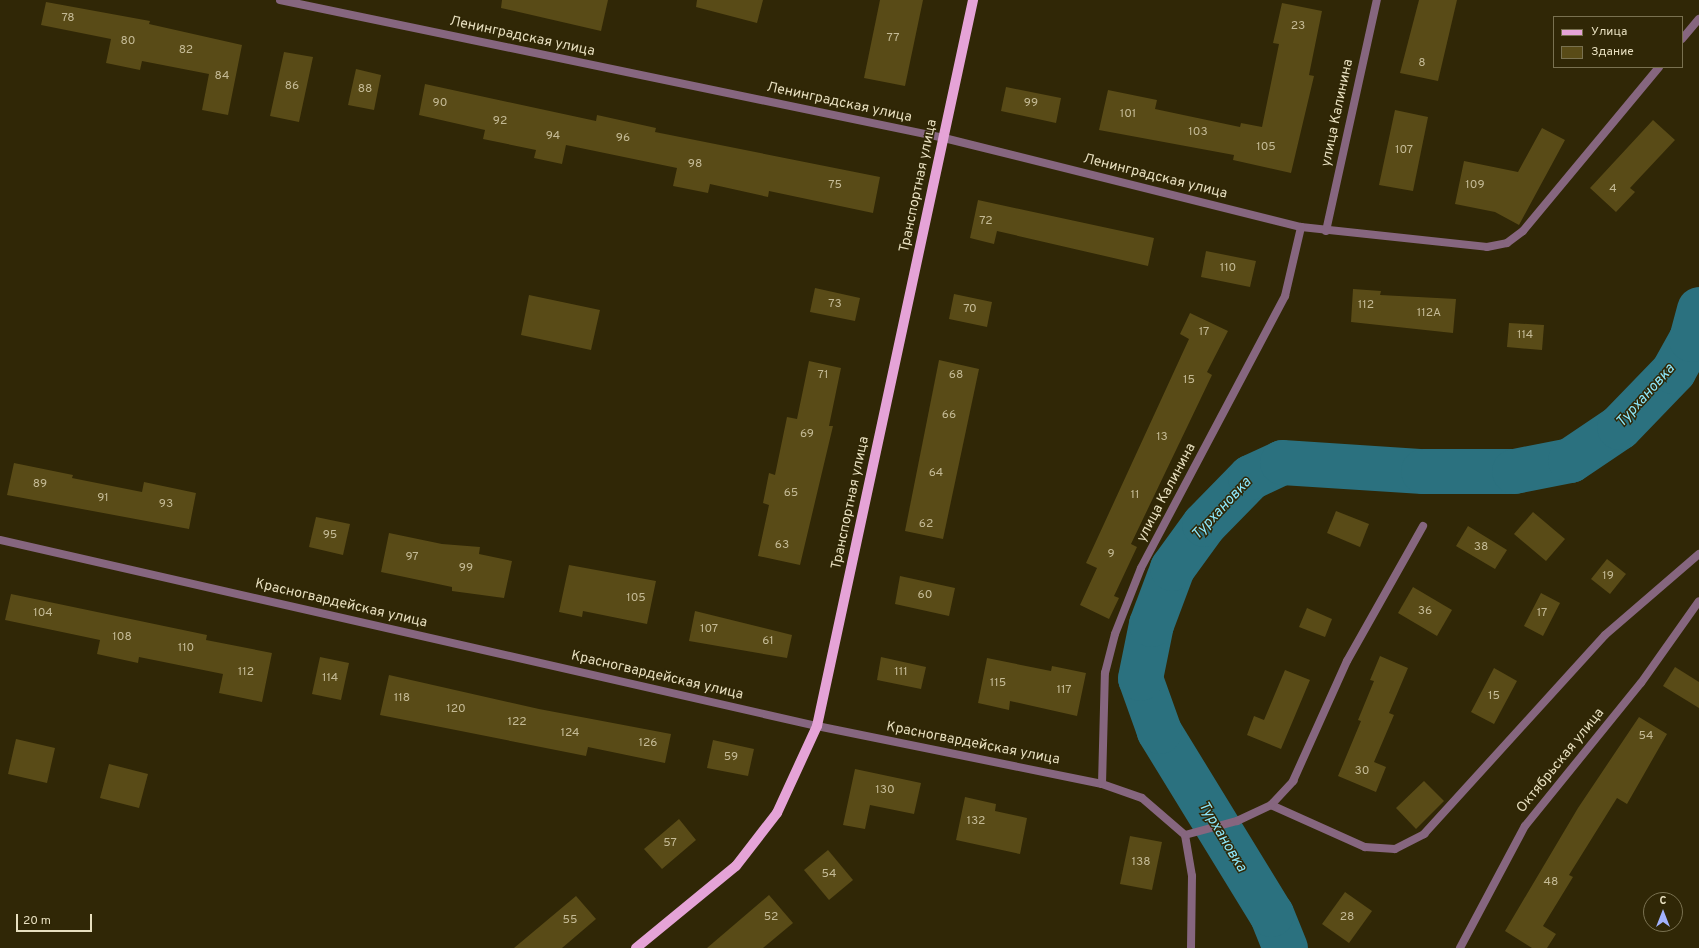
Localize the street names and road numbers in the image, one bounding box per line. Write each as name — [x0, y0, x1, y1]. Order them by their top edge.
street label: Ленинградская улица — [448, 13, 596, 61]
street label: улица Калинина — [1318, 58, 1358, 168]
street label: Ленинградская улица — [765, 79, 913, 127]
street label: Транспортная улица — [897, 118, 941, 254]
street label: Ленинградская улица — [1081, 151, 1229, 203]
street label: Транспортная улица — [829, 435, 873, 571]
street label: улица Калинина — [1134, 441, 1200, 545]
street label: Красногвардейская улица — [253, 576, 429, 632]
street label: Красногвардейская улица — [569, 648, 745, 704]
street label: Октябрьская улица — [1514, 705, 1608, 817]
street label: Красногвардейская улица — [885, 719, 1061, 769]

